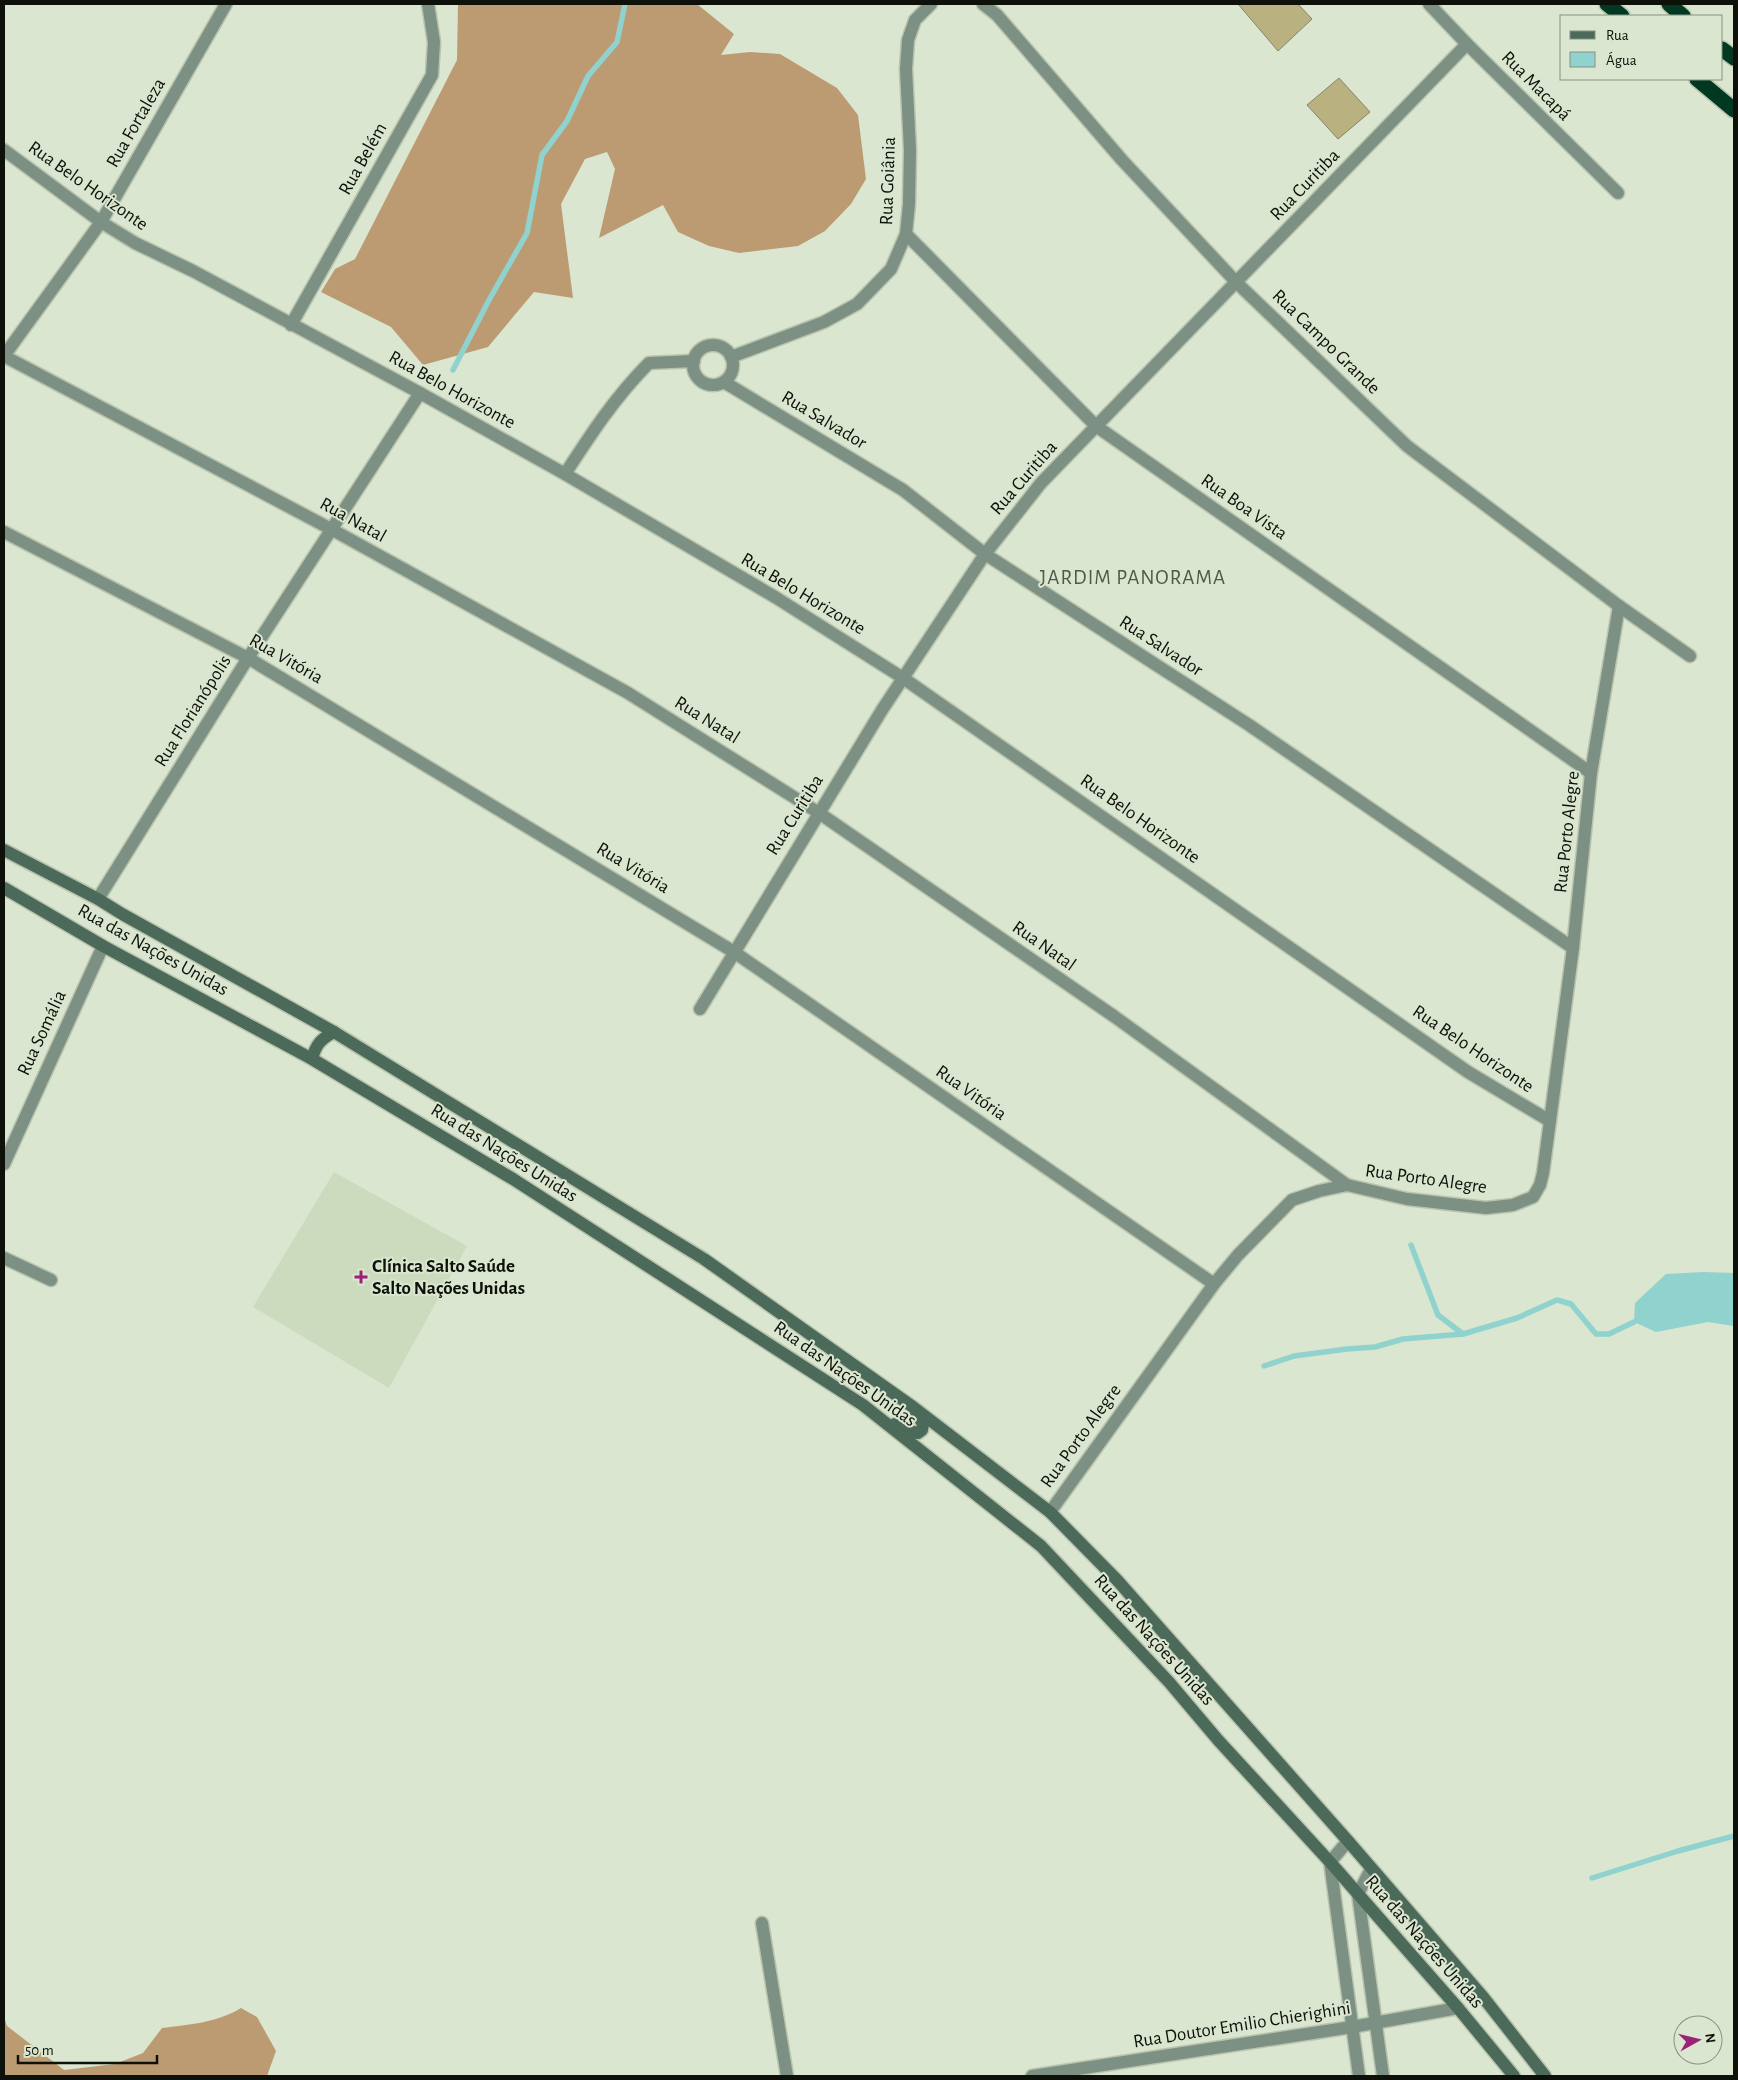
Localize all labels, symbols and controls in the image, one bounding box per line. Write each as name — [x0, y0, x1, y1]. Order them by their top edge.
legend — [1560, 15, 1723, 80]
text: Rua — [1606, 28, 1629, 43]
street label: Rua Macapá — [1498, 48, 1575, 125]
text: Água — [1606, 51, 1637, 68]
street label: Rua Fortaleza — [103, 75, 169, 171]
street label: Rua Belém — [335, 120, 391, 198]
street label: Rua Goiânia — [877, 136, 899, 226]
street label: Rua Belo Horizonte — [25, 138, 151, 234]
street label: Rua Curitiba — [1267, 146, 1344, 224]
street label: Rua Campo Grande — [1268, 286, 1384, 398]
street label: Rua Belo Horizonte — [386, 347, 518, 433]
street label: Rua Salvador — [778, 387, 870, 453]
street label: Rua Curitiba — [987, 437, 1061, 519]
street label: Rua Boa Vista — [1198, 470, 1291, 544]
street label: Rua Natal — [317, 494, 389, 546]
street label: Rua Belo Horizonte — [738, 549, 868, 639]
district label: JARDIM PANORAMA — [1040, 567, 1226, 588]
street label: Rua Salvador — [1116, 612, 1206, 680]
street label: Rua Vitória — [246, 630, 326, 688]
street label: Rua Florianópolis — [151, 652, 235, 770]
street label: Rua Natal — [671, 693, 743, 747]
street label: Rua Porto Alegre — [1551, 770, 1583, 894]
street label: Rua Curitiba — [763, 771, 827, 859]
street label: Rua Belo Horizonte — [1077, 771, 1203, 867]
street label: Rua Vitória — [593, 839, 673, 897]
street label: Rua das Nações Unidas — [74, 901, 232, 999]
street label: Rua Natal — [1009, 917, 1079, 975]
street label: Rua Somália — [14, 987, 70, 1078]
street label: Rua Belo Horizonte — [1409, 1002, 1537, 1096]
street label: Rua Vitória — [932, 1062, 1010, 1124]
street label: Rua das Nações Unidas — [427, 1100, 581, 1206]
street label: Rua Porto Alegre — [1364, 1161, 1488, 1197]
place label: Clínica Salto Saúde Salto Nações Unidas — [372, 1257, 525, 1298]
marker: Clínica Salto Saúde Salto Nações Unidas — [354, 1270, 368, 1284]
street label: Rua das Nações Unidas — [770, 1318, 920, 1430]
street label: Rua Porto Alegre — [1037, 1381, 1125, 1491]
street label: Rua das Nações Unidas — [1090, 1571, 1218, 1709]
street label: Rua das Nações Unidas — [1361, 1872, 1487, 2012]
street label: Rua Doutor Emilio Chierighini — [1132, 1998, 1352, 2052]
north arrow — [1673, 2015, 1723, 2065]
scale bar — [18, 2032, 156, 2064]
text: N — [1702, 2033, 1717, 2044]
text: 50 m — [25, 2043, 54, 2058]

